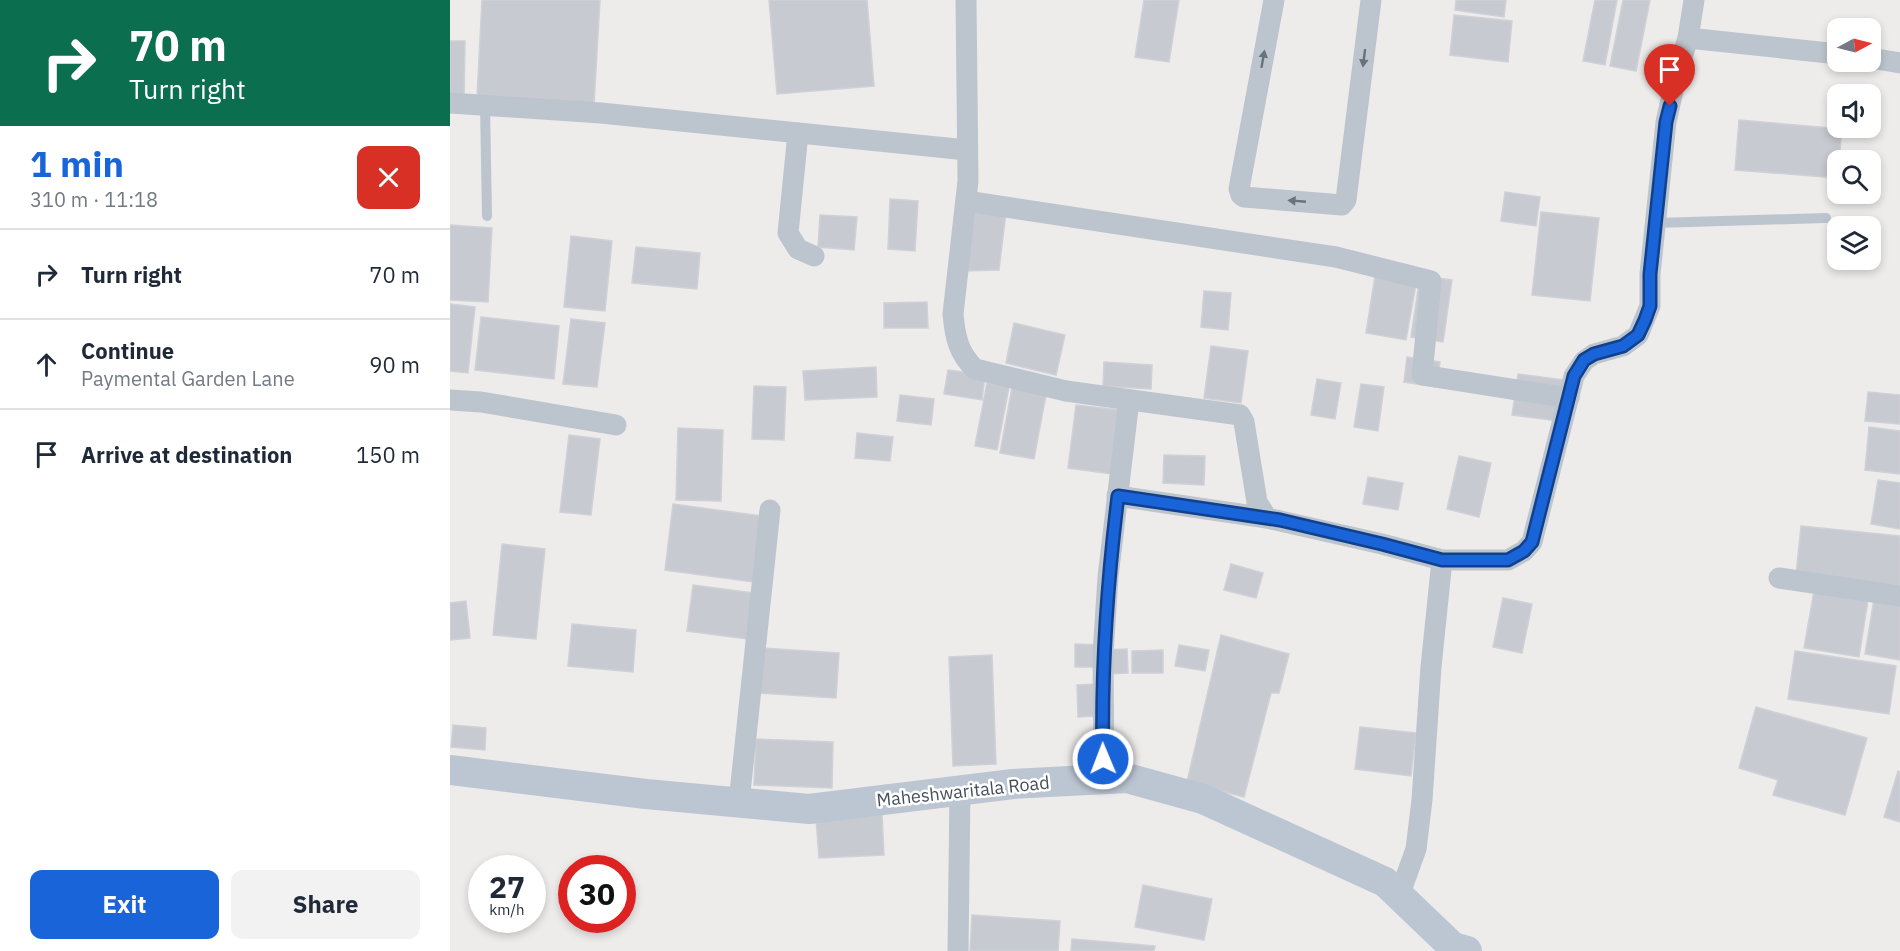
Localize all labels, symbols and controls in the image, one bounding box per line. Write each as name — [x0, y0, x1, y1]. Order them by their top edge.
text: 70 m — [129, 18, 227, 73]
north arrow — [1827, 18, 1881, 72]
map controls — [1827, 18, 1881, 270]
icon: right — [30, 24, 108, 102]
pin — [1644, 44, 1695, 106]
one-way arrow — [1259, 49, 1268, 68]
one-way arrow — [1359, 49, 1369, 68]
icon: arrive — [1653, 53, 1686, 86]
text: Turn right — [129, 71, 246, 106]
button: sound — [1827, 84, 1881, 138]
text: 1 min — [30, 140, 124, 187]
button: close — [357, 146, 420, 209]
button: search — [1827, 150, 1881, 204]
text: 310 m · 11:18 — [30, 186, 158, 213]
one-way arrow — [1287, 196, 1306, 206]
button: layers — [1827, 216, 1881, 270]
icon: right — [30, 258, 63, 291]
text: Turn right — [81, 260, 182, 289]
text: 70 m — [369, 260, 420, 289]
text: Continue — [81, 336, 174, 365]
icon: ahead — [30, 348, 63, 381]
text: 90 m — [369, 350, 420, 379]
text: Paymental Garden Lane — [81, 365, 295, 392]
icon: arrive — [30, 438, 63, 471]
text: Arrive at destination — [81, 440, 292, 469]
text: 150 m — [356, 440, 420, 469]
position arrow — [1071, 727, 1135, 791]
street label: Maheshwaritala Road — [875, 770, 1051, 812]
speed limit sign: 30 — [558, 855, 636, 933]
text: 27 — [489, 867, 525, 906]
button: Exit — [30, 870, 219, 939]
button: Share — [231, 870, 420, 939]
text: km/h — [489, 900, 525, 919]

